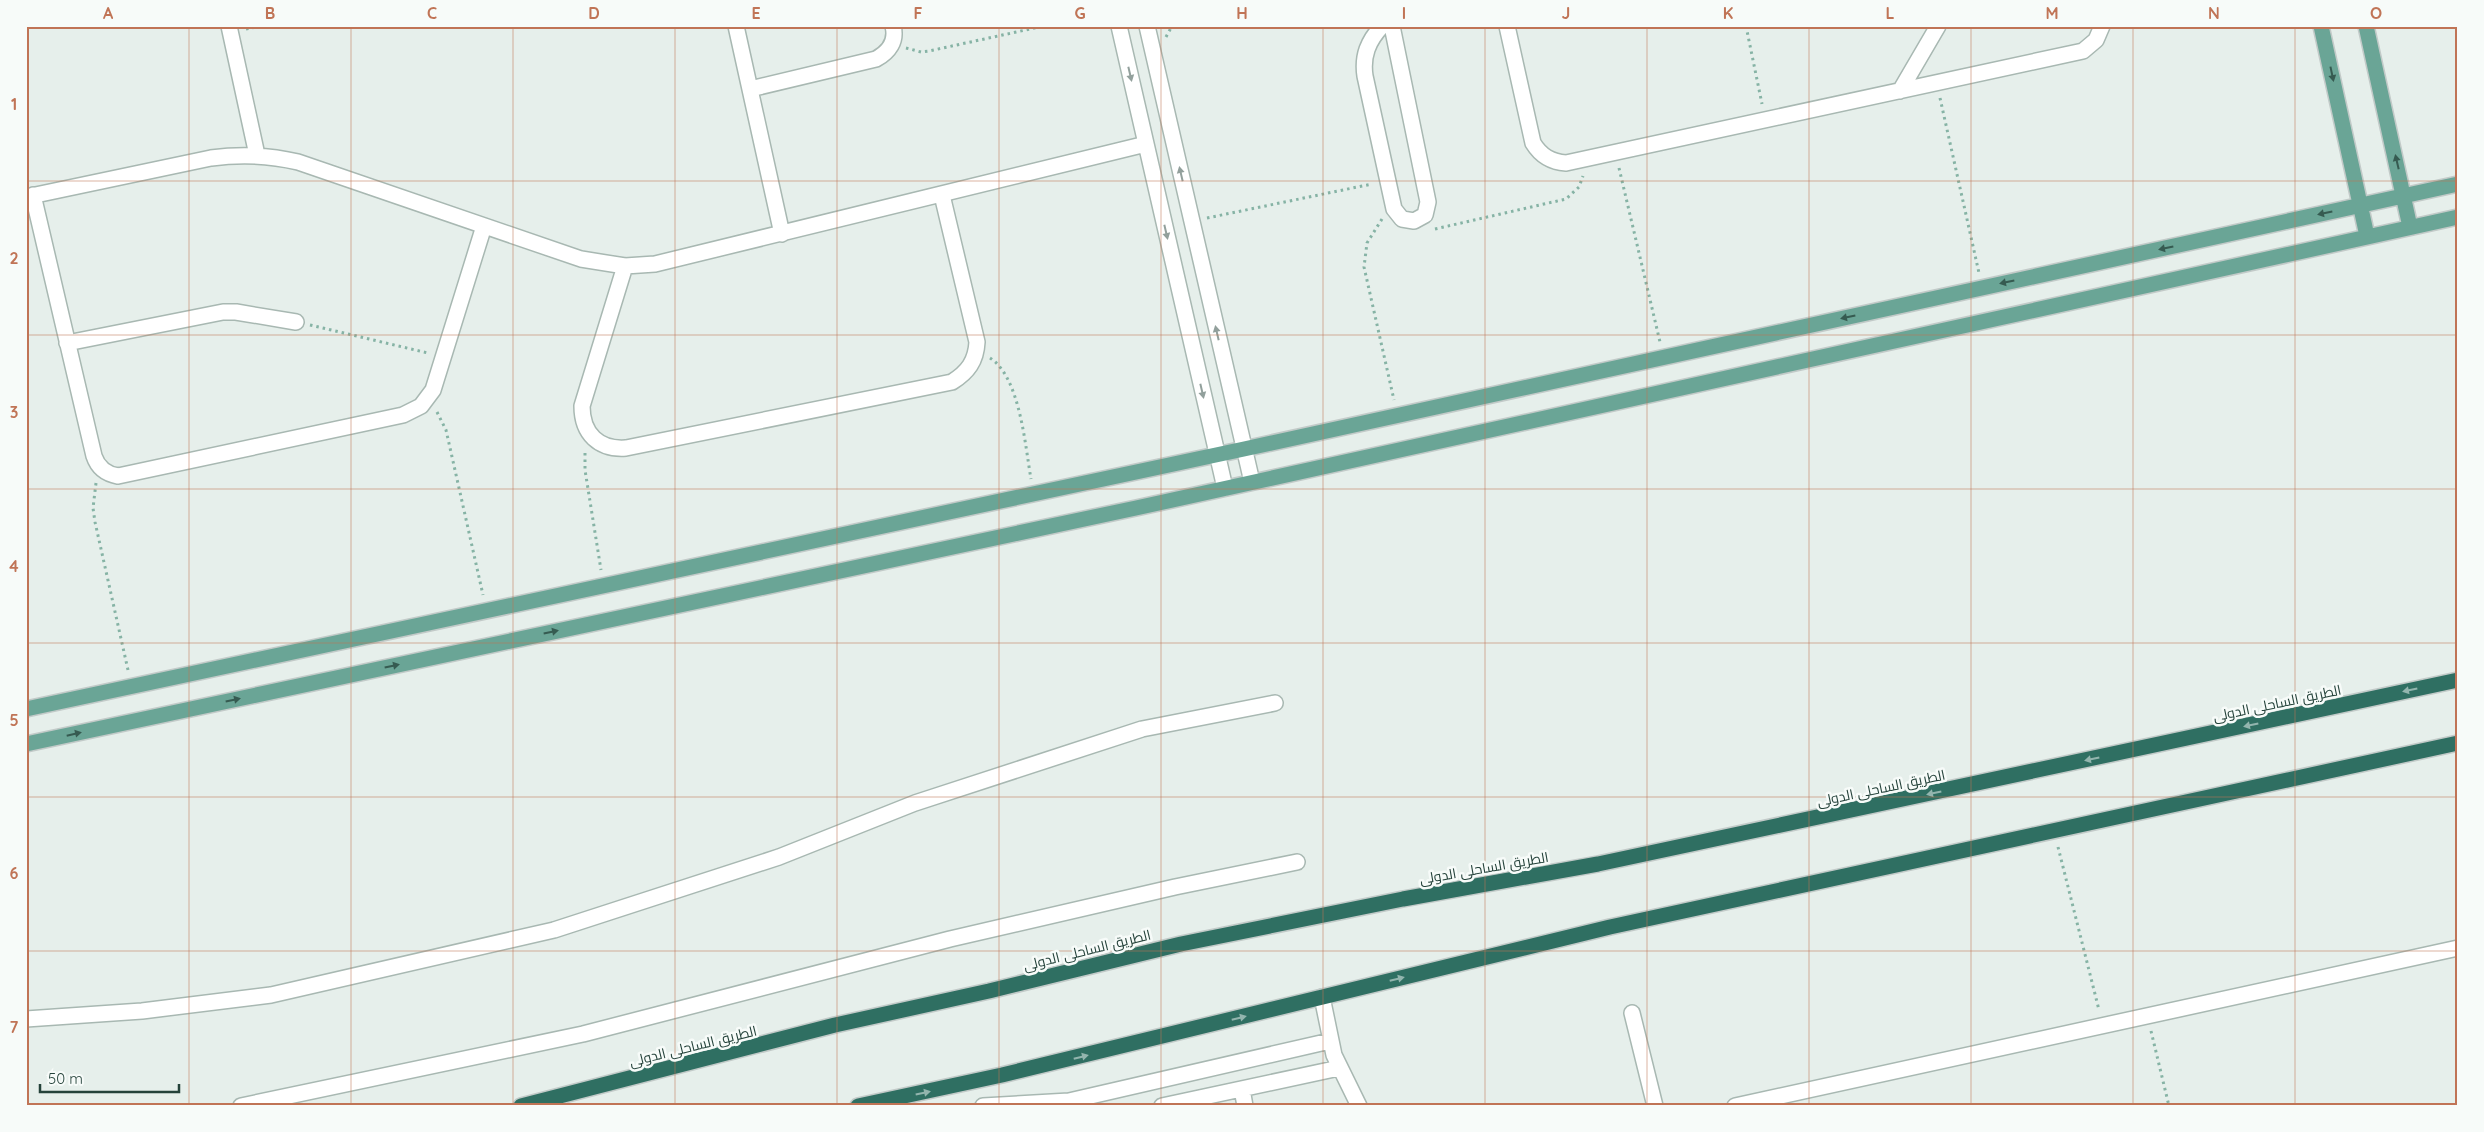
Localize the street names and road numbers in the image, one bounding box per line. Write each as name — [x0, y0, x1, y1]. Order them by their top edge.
street label: الطريق الساحلى الدولى — [2211, 681, 2343, 725]
street label: الطريق الساحلى الدولى — [1815, 766, 1947, 810]
street label: الطريق الساحلى الدولى — [1418, 848, 1550, 888]
street label: الطريق الساحلى الدولى — [1021, 925, 1153, 975]
street label: الطريق الساحلى الدولى — [627, 1021, 759, 1071]

